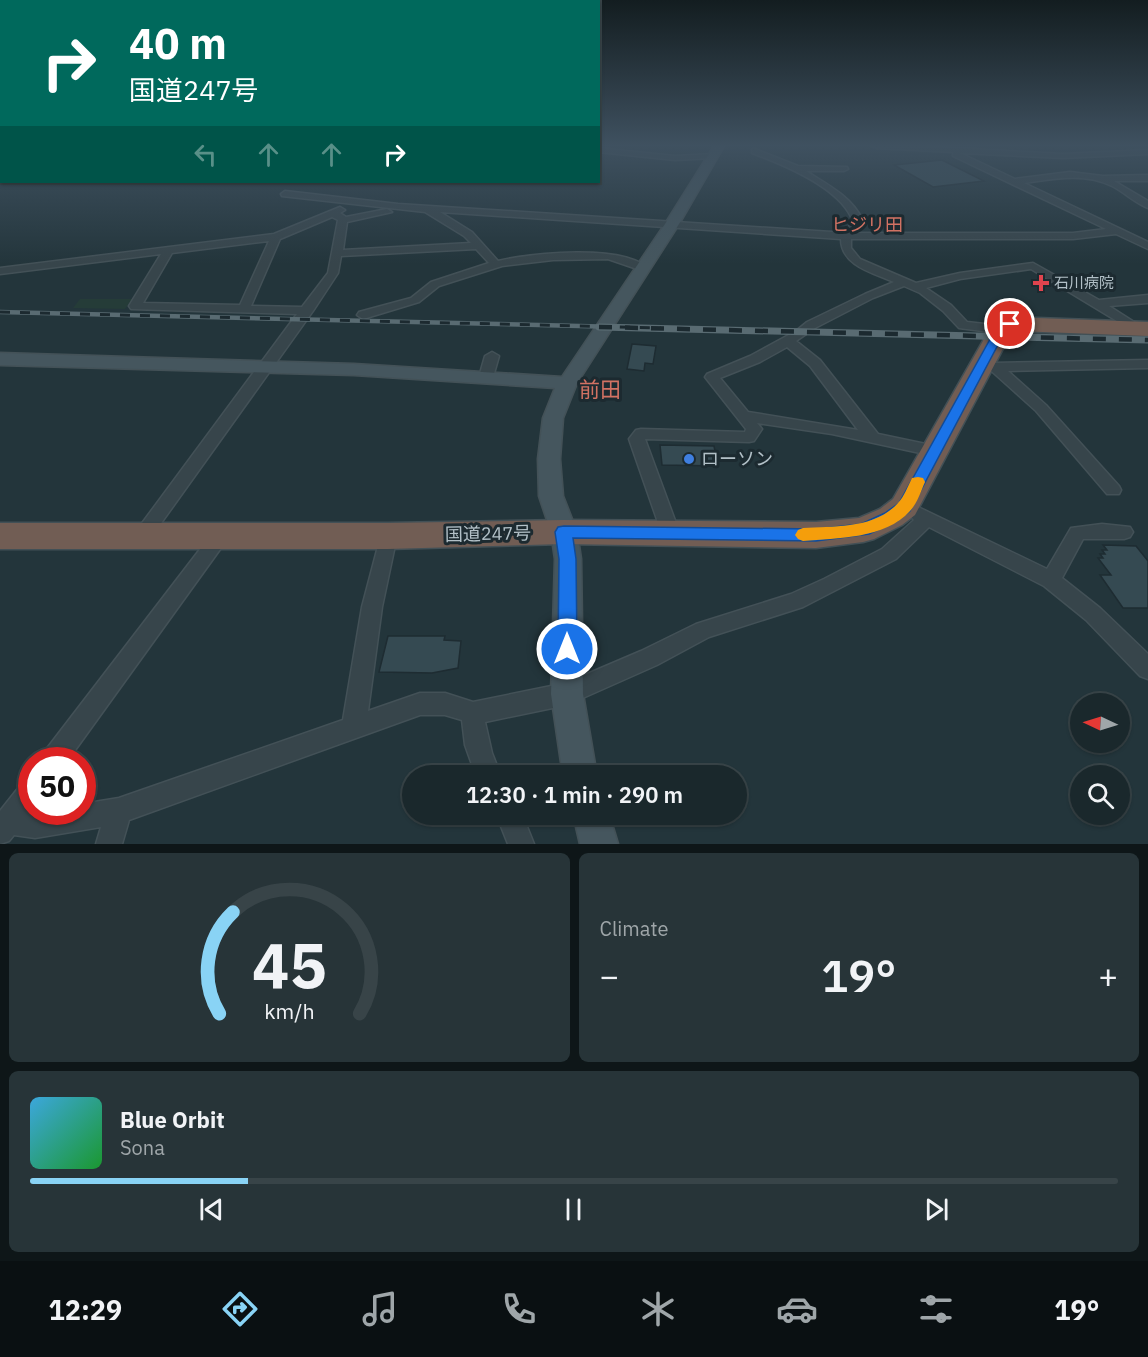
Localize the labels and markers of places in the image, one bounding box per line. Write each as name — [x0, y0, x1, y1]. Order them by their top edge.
place label: 石川病院 — [1054, 273, 1114, 292]
marker: 石川病院 — [1032, 274, 1050, 292]
pin — [984, 298, 1035, 349]
place label: ローソン — [701, 447, 773, 470]
marker: ローソン — [682, 452, 696, 466]

